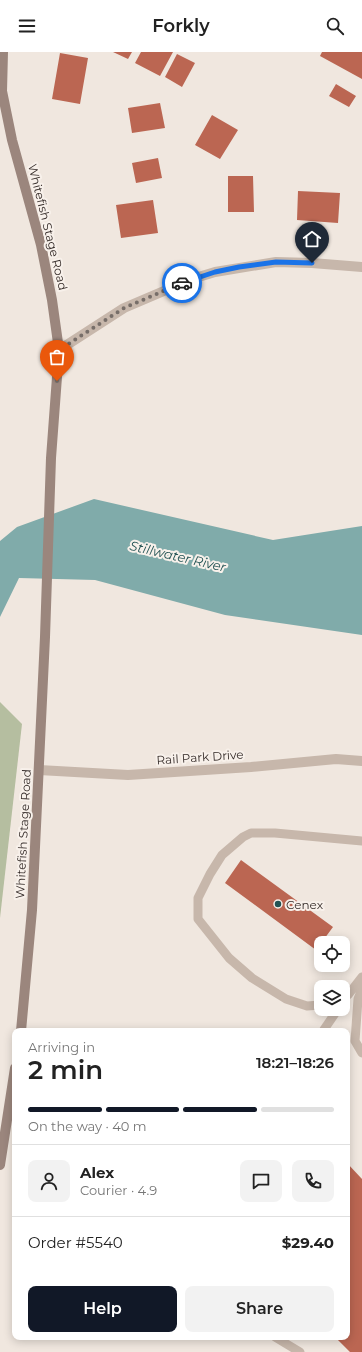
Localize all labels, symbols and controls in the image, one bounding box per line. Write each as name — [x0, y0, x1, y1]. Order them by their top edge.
icon: menu — [16, 15, 38, 37]
text: Forkly — [152, 15, 210, 37]
icon: search — [324, 15, 346, 37]
street label: Whitefish Stage Road — [25, 162, 71, 292]
pin — [295, 222, 329, 263]
icon: home — [301, 228, 323, 250]
courier — [162, 263, 202, 303]
icon: car — [171, 272, 193, 294]
pin — [40, 340, 74, 381]
icon: bag — [46, 346, 68, 368]
water label: Stillwater River — [128, 537, 228, 575]
street label: Rail Park Drive — [156, 746, 244, 768]
street label: Whitefish Stage Road — [12, 769, 34, 899]
place label: Cenex — [286, 897, 324, 912]
marker: Cenex — [273, 899, 283, 909]
map controls — [314, 936, 350, 1016]
button: locate — [314, 936, 350, 972]
button: layers — [314, 980, 350, 1016]
text: Arriving in — [28, 1039, 95, 1055]
text: 18:21–18:26 — [256, 1053, 334, 1072]
text: 2 min — [28, 1054, 103, 1086]
text: On the way · 40 m — [28, 1118, 147, 1134]
button: person — [28, 1160, 70, 1202]
button: chat — [240, 1160, 282, 1202]
button: phone — [292, 1160, 334, 1202]
text: Alex — [80, 1163, 114, 1182]
text: Courier · 4.9 — [80, 1182, 157, 1198]
text: Order #5540 — [28, 1233, 123, 1252]
text: $29.40 — [282, 1233, 334, 1252]
button: Help — [28, 1286, 177, 1332]
button: Share — [185, 1286, 334, 1332]

